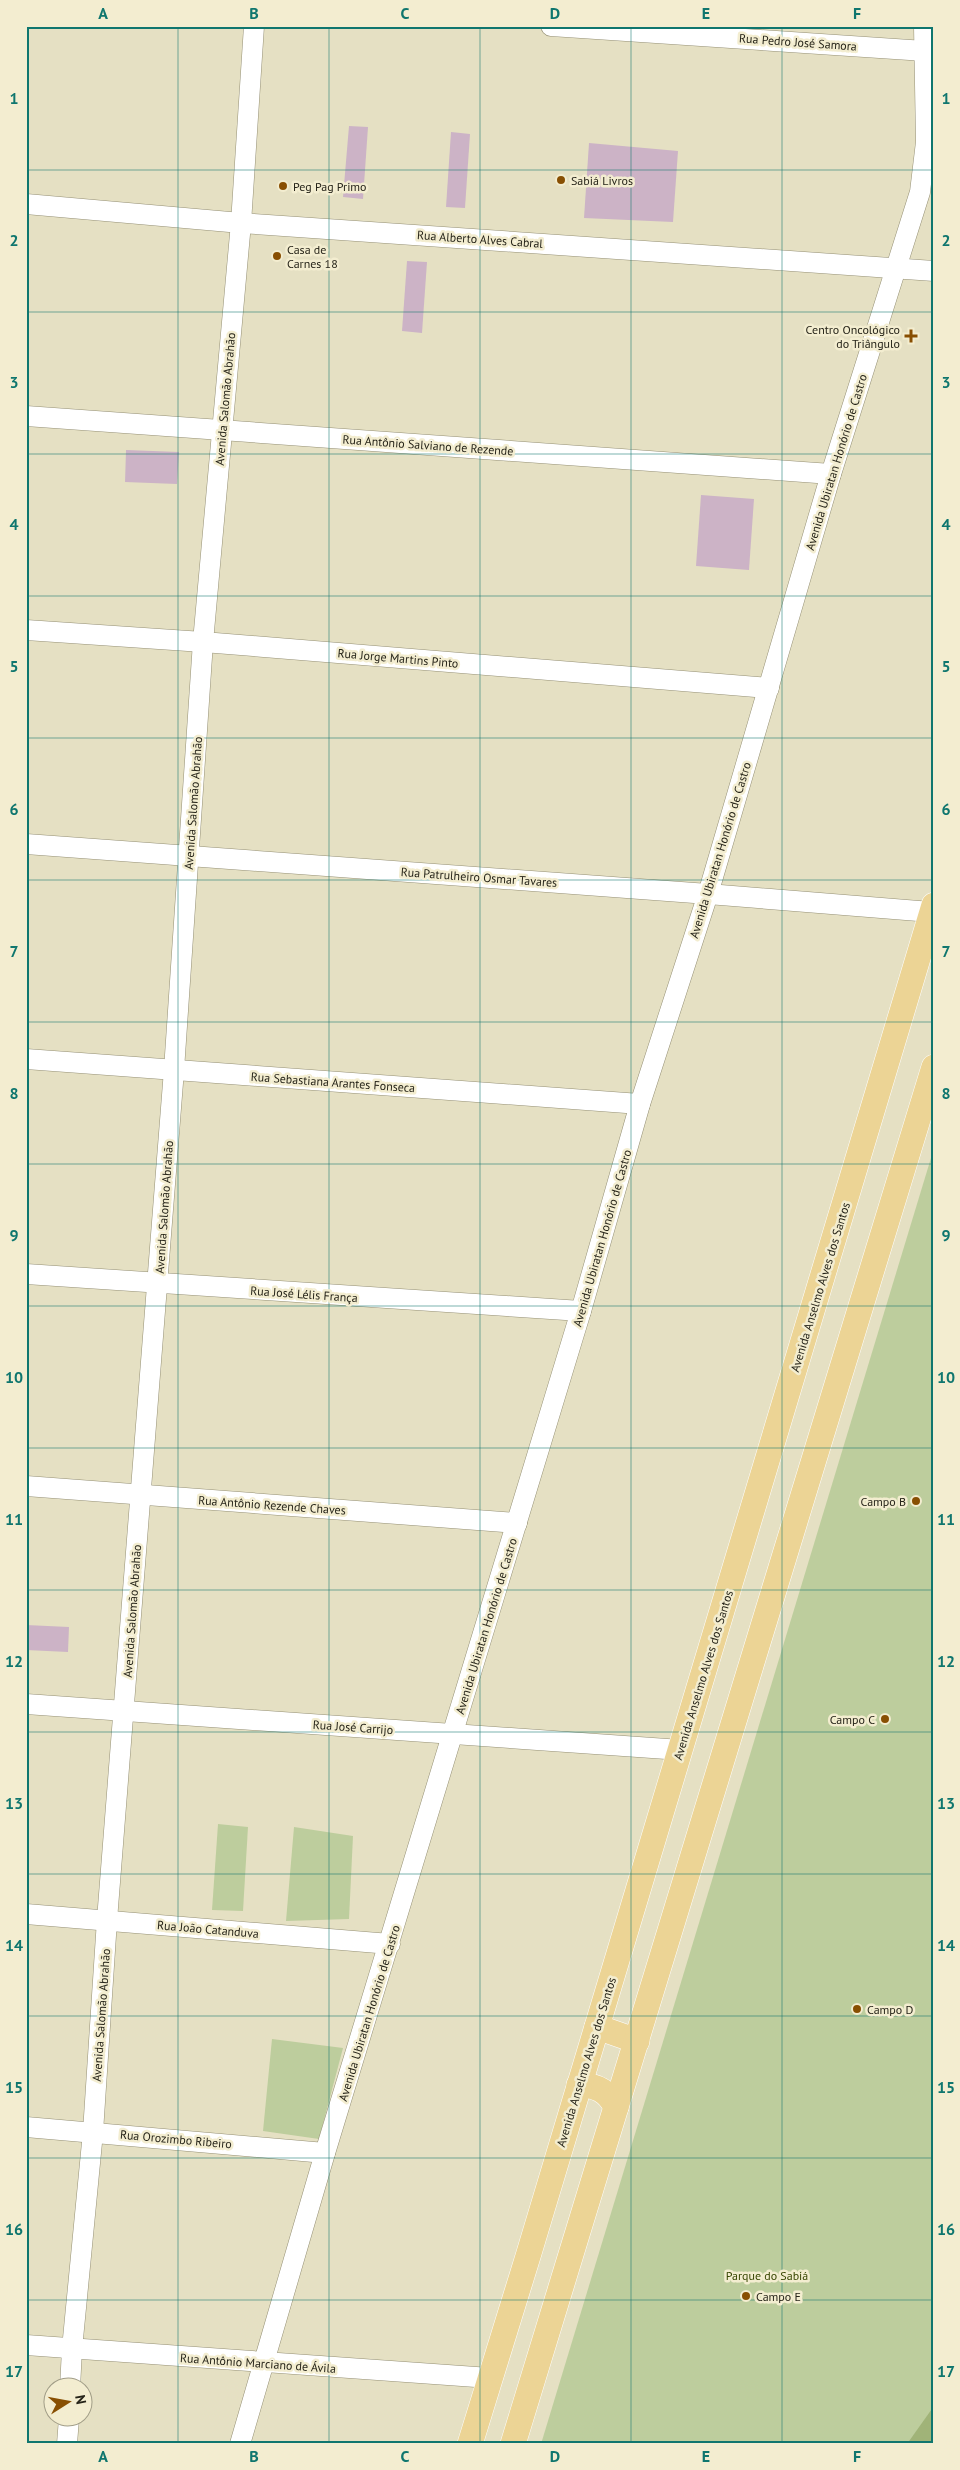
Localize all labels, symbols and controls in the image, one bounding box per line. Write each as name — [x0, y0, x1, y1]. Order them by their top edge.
text: A — [98, 3, 108, 23]
text: B — [249, 3, 259, 23]
text: C — [401, 3, 410, 23]
text: D — [550, 3, 560, 23]
text: E — [702, 3, 710, 23]
text: F — [853, 3, 861, 23]
street label: Rua Pedro José Samora — [739, 30, 857, 54]
text: 1 — [9, 88, 19, 108]
text: 1 — [941, 88, 951, 108]
place label: Sabiá Livros — [571, 173, 633, 188]
marker: Sabiá Livros — [555, 174, 567, 186]
place label: Peg Pag Primo — [293, 179, 367, 194]
marker: Peg Pag Primo — [277, 180, 289, 192]
street label: Rua Alberto Alves Cabral — [417, 227, 544, 251]
text: 2 — [9, 230, 19, 250]
text: 2 — [941, 230, 951, 250]
place label: Casa de Carnes 18 — [287, 242, 338, 271]
marker: Casa de Carnes 18 — [271, 250, 283, 262]
place label: Centro Oncológico do Triângulo — [806, 322, 900, 351]
marker: Centro Oncológico do Triângulo — [904, 329, 918, 343]
street label: Avenida Salomão Abrahão — [212, 332, 238, 466]
text: 3 — [9, 372, 19, 392]
street label: Avenida Ubiratan Honório de Castro — [802, 372, 870, 552]
text: 3 — [941, 372, 951, 392]
street label: Rua Antônio Salviano de Rezende — [342, 432, 514, 458]
text: 4 — [9, 514, 19, 534]
text: 4 — [941, 514, 951, 534]
street label: Rua Jorge Martins Pinto — [337, 645, 459, 671]
text: 5 — [9, 656, 19, 676]
text: 5 — [941, 656, 951, 676]
street label: Avenida Salomão Abrahão — [181, 736, 205, 870]
street label: Avenida Ubiratan Honório de Castro — [686, 760, 754, 940]
text: 6 — [9, 799, 19, 819]
text: 6 — [941, 799, 951, 819]
street label: Rua Patrulheiro Osmar Tavares — [400, 864, 558, 890]
text: 7 — [9, 941, 19, 961]
text: 7 — [941, 941, 951, 961]
street label: Rua Sebastiana Arantes Fonseca — [250, 1069, 416, 1095]
text: 8 — [9, 1083, 19, 1103]
text: 8 — [941, 1083, 951, 1103]
street label: Avenida Salomão Abrahão — [152, 1140, 176, 1274]
street label: Avenida Ubiratan Honório de Castro — [570, 1148, 634, 1328]
street label: Avenida Anselmo Alves dos Santos — [787, 1200, 853, 1374]
text: 9 — [9, 1225, 19, 1245]
text: 9 — [941, 1225, 951, 1245]
street label: Rua José Lélis França — [250, 1283, 358, 1305]
text: 10 — [5, 1367, 23, 1387]
text: 10 — [937, 1367, 955, 1387]
street label: Rua Antônio Rezende Chaves — [198, 1492, 346, 1518]
place label: Campo B — [861, 1494, 906, 1509]
marker: Campo B — [910, 1495, 922, 1507]
text: 11 — [5, 1509, 23, 1529]
text: 11 — [937, 1509, 955, 1529]
street label: Avenida Ubiratan Honório de Castro — [452, 1536, 520, 1716]
street label: Avenida Salomão Abrahão — [120, 1544, 144, 1678]
street label: Avenida Anselmo Alves dos Santos — [670, 1588, 736, 1762]
text: 12 — [5, 1651, 23, 1671]
text: 12 — [937, 1651, 955, 1671]
place label: Campo C — [830, 1712, 875, 1727]
marker: Campo C — [879, 1713, 891, 1725]
street label: Rua José Carrijo — [312, 1717, 394, 1737]
text: 13 — [5, 1793, 23, 1813]
text: 13 — [937, 1793, 955, 1813]
street label: Rua João Catanduva — [157, 1917, 260, 1941]
street label: Avenida Ubiratan Honório de Castro — [335, 1923, 403, 2103]
text: 14 — [5, 1935, 23, 1955]
text: 14 — [937, 1935, 955, 1955]
street label: Avenida Salomão Abrahão — [89, 1948, 113, 2082]
street label: Avenida Anselmo Alves dos Santos — [553, 1975, 619, 2149]
place label: Campo D — [867, 2002, 913, 2017]
marker: Campo D — [851, 2003, 863, 2015]
text: 15 — [5, 2077, 23, 2097]
text: 15 — [937, 2077, 955, 2097]
street label: Rua Orozimbo Ribeiro — [119, 2127, 233, 2151]
text: 16 — [5, 2219, 23, 2239]
text: 16 — [937, 2219, 955, 2239]
park label: Parque do Sabiá — [726, 2268, 808, 2283]
place label: Campo E — [756, 2289, 801, 2304]
marker: Campo E — [740, 2290, 752, 2302]
street label: Rua Antônio Marciano de Ávila — [179, 2350, 337, 2376]
text: 17 — [5, 2361, 23, 2381]
text: 17 — [937, 2361, 955, 2381]
north arrow — [42, 2378, 92, 2428]
text: N — [71, 2393, 90, 2406]
text: A — [98, 2446, 108, 2466]
text: B — [249, 2446, 259, 2466]
text: C — [401, 2446, 410, 2466]
text: D — [550, 2446, 560, 2466]
text: E — [702, 2446, 710, 2466]
text: F — [853, 2446, 861, 2466]

